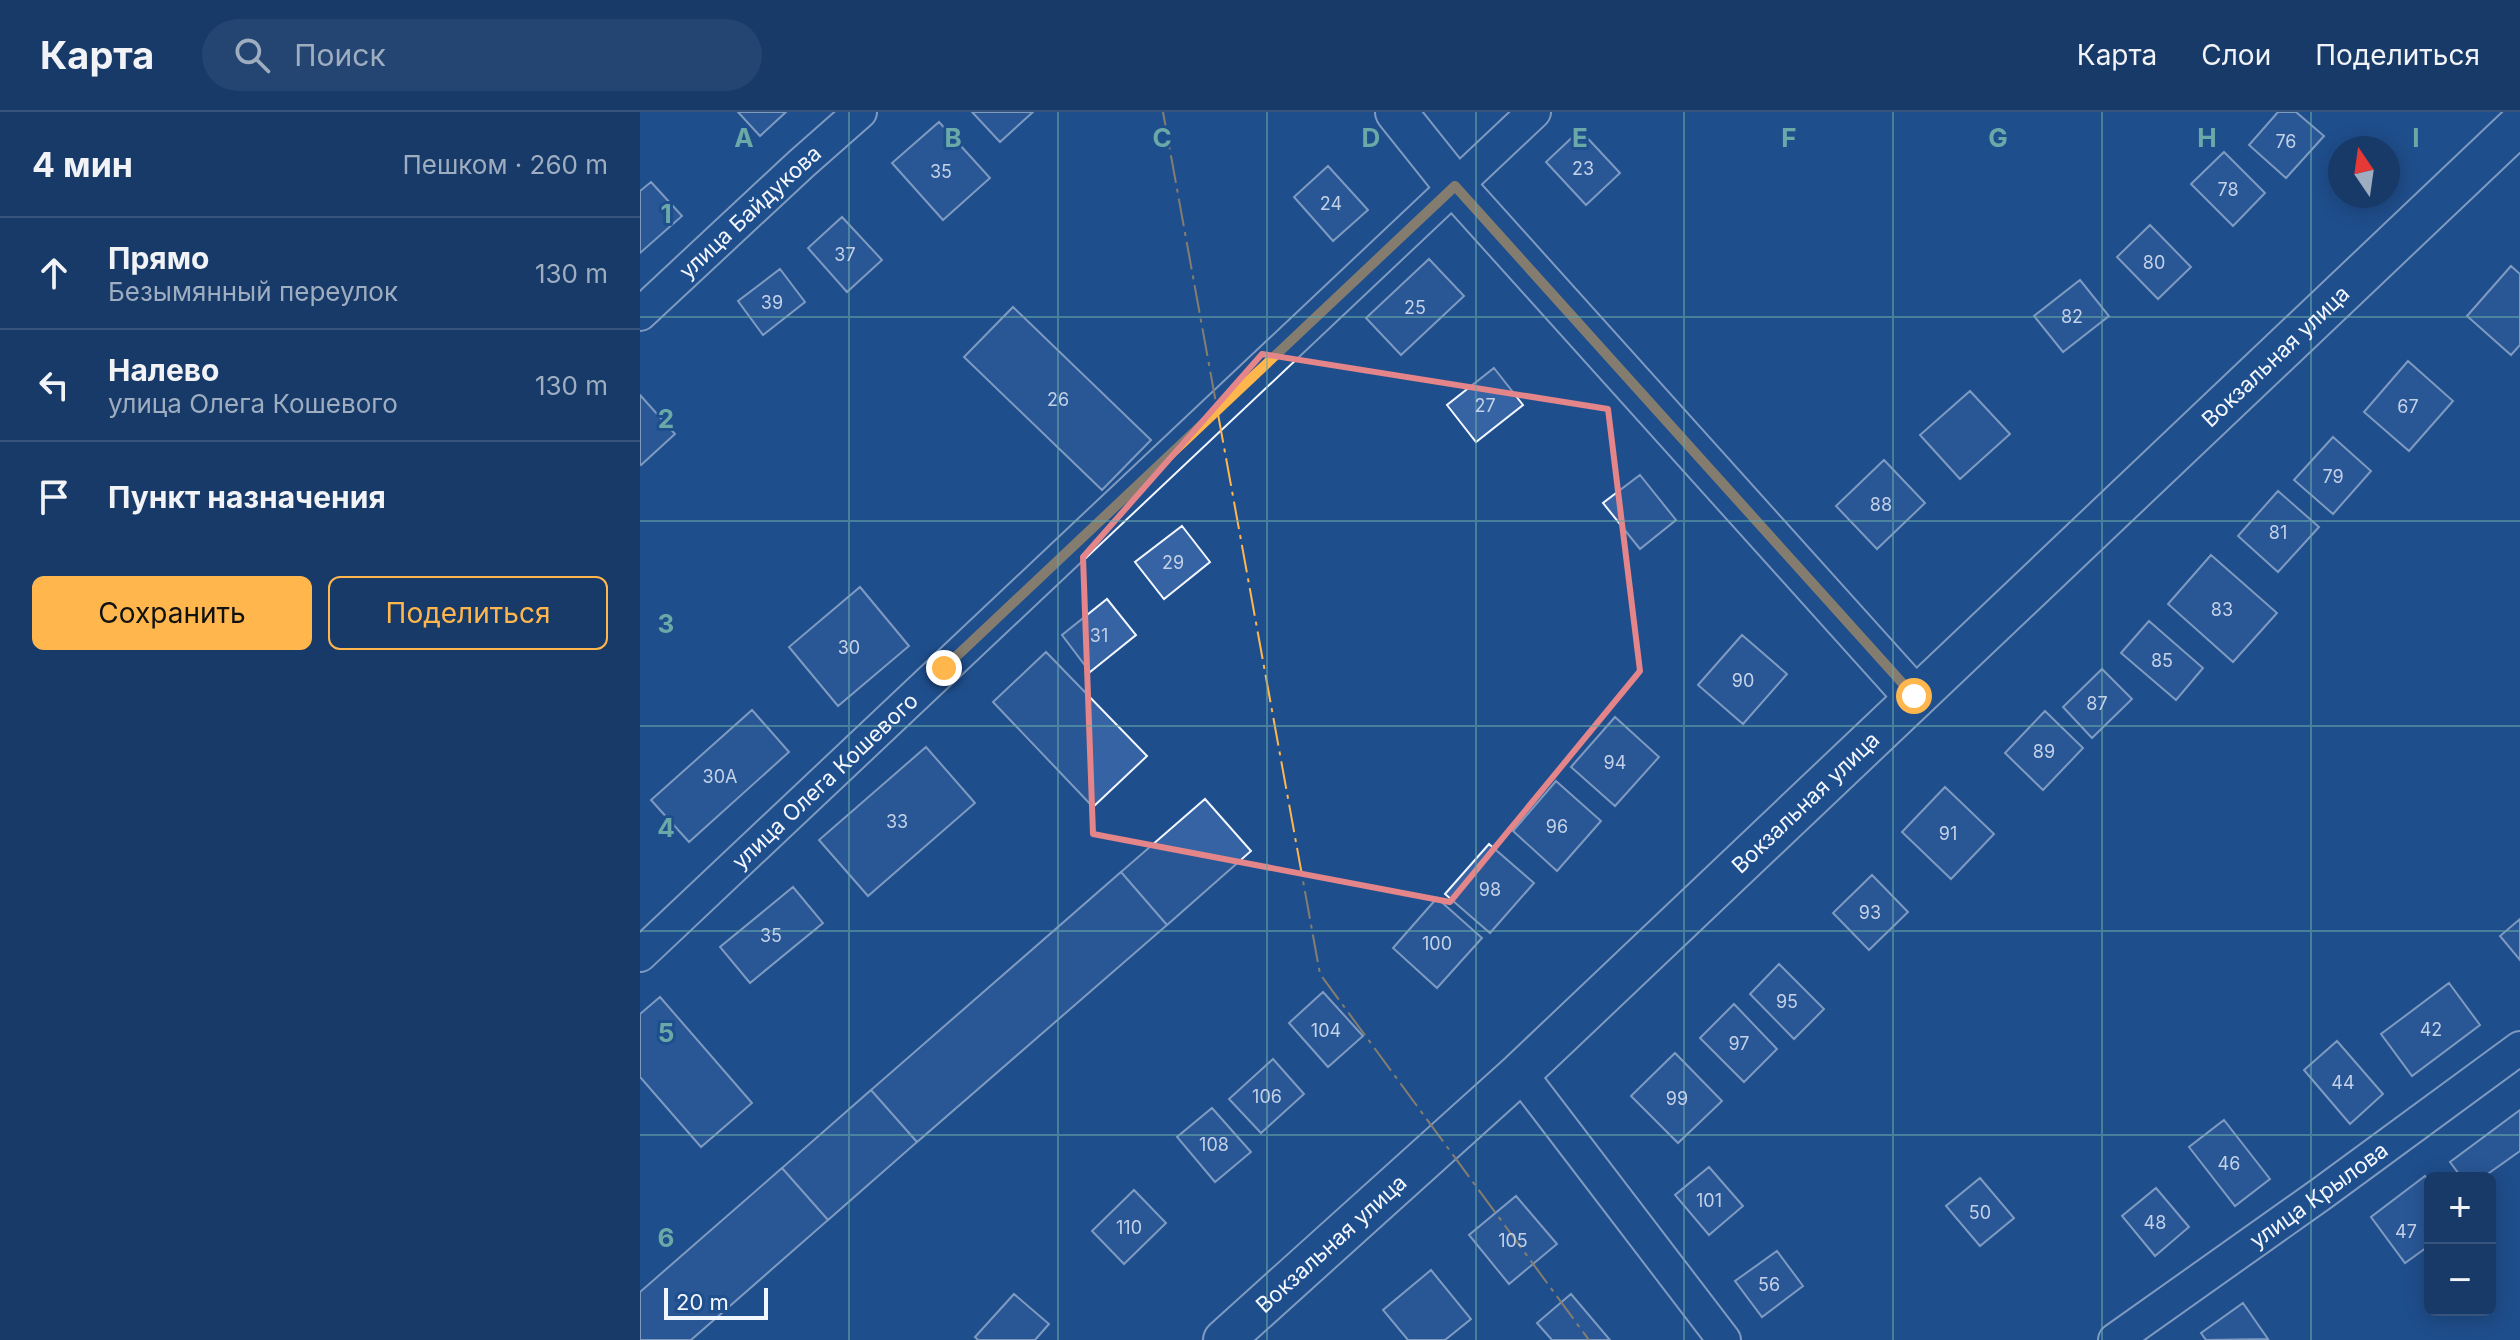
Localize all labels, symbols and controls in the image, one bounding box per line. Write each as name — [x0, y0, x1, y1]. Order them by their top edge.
search box — [202, 19, 762, 91]
text: Карта — [40, 32, 154, 78]
icon: search — [230, 33, 274, 77]
text: Поиск — [294, 37, 386, 73]
text: Карта — [2077, 38, 2157, 72]
text: Слои — [2201, 38, 2271, 72]
text: Поделиться — [2315, 38, 2480, 72]
text: A — [734, 122, 754, 153]
text: B — [944, 122, 962, 153]
text: C — [1152, 122, 1172, 153]
text: D — [1362, 122, 1380, 153]
text: E — [1572, 122, 1588, 153]
text: F — [1781, 122, 1797, 153]
text: G — [1988, 122, 2008, 153]
text: H — [2197, 122, 2217, 153]
text: I — [2412, 122, 2420, 153]
house number: 76 — [2275, 131, 2297, 152]
north arrow — [2328, 136, 2400, 208]
street label: улица Байдукова — [674, 140, 826, 284]
text: 4 мин — [32, 144, 133, 185]
text: Пешком · 260 m — [402, 149, 608, 180]
house number: 23 — [1572, 158, 1594, 179]
house number: 35 — [930, 161, 952, 182]
house number: 78 — [2217, 179, 2239, 200]
house number: 24 — [1320, 193, 1342, 214]
text: 1 — [660, 198, 672, 229]
text: Прямо — [108, 240, 209, 276]
house number: 37 — [834, 244, 856, 265]
icon: ahead — [32, 251, 76, 295]
house number: 80 — [2143, 252, 2165, 273]
text: 130 m — [535, 258, 608, 289]
text: Безымянный переулок — [108, 276, 398, 307]
street label: Вокзальная улица — [2196, 280, 2355, 432]
house number: 39 — [761, 292, 783, 313]
house number: 25 — [1404, 297, 1426, 318]
house number: 82 — [2061, 306, 2083, 327]
text: Налево — [108, 352, 220, 388]
icon: left — [32, 363, 76, 407]
text: 130 m — [535, 370, 608, 401]
text: улица Олега Кошевого — [108, 388, 398, 419]
house number: 26 — [1047, 389, 1069, 410]
house number: 27 — [1474, 395, 1496, 416]
house number: 67 — [2397, 396, 2419, 417]
text: 2 — [658, 403, 674, 434]
house number: 79 — [2322, 466, 2344, 487]
icon: arrive — [32, 475, 76, 519]
text: Пункт назначения — [108, 479, 386, 515]
house number: 88 — [1870, 494, 1892, 515]
house number: 81 — [2269, 522, 2287, 543]
house number: 29 — [1162, 552, 1184, 573]
button: Сохранить — [32, 576, 312, 650]
button: Поделиться — [328, 576, 608, 650]
house number: 83 — [2211, 599, 2233, 620]
text: 3 — [658, 608, 674, 639]
house number: 31 — [1090, 625, 1108, 646]
house number: 30 — [838, 637, 860, 658]
route end — [926, 650, 962, 686]
house number: 85 — [2151, 650, 2173, 671]
house number: 90 — [1732, 670, 1754, 691]
route start — [1896, 678, 1932, 714]
street label: улица Олега Кошевого — [727, 687, 923, 874]
house number: 87 — [2086, 693, 2108, 714]
street label: Вокзальная улица — [1726, 726, 1884, 878]
house number: 89 — [2033, 741, 2055, 762]
house number: 94 — [1604, 752, 1626, 773]
house number: 30А — [703, 766, 737, 787]
house number: 33 — [886, 811, 908, 832]
text: 4 — [657, 812, 675, 843]
house number: 96 — [1546, 816, 1568, 837]
house number: 91 — [1939, 823, 1957, 844]
house number: 98 — [1479, 879, 1501, 900]
house number: 93 — [1859, 902, 1881, 923]
house number: 35 — [760, 925, 782, 946]
house number: 100 — [1422, 933, 1452, 954]
house number: 95 — [1776, 991, 1798, 1012]
text: 5 — [658, 1017, 674, 1048]
house number: 42 — [2420, 1019, 2442, 1040]
house number: 104 — [1311, 1020, 1341, 1041]
house number: 97 — [1729, 1033, 1750, 1054]
house number: 44 — [2331, 1072, 2355, 1093]
house number: 106 — [1252, 1086, 1282, 1107]
house number: 99 — [1666, 1088, 1688, 1109]
house number: 108 — [1199, 1134, 1229, 1155]
street label: улица Крылова — [2245, 1137, 2393, 1253]
house number: 46 — [2218, 1153, 2240, 1174]
street label: Вокзальная улица — [1250, 1169, 1411, 1318]
map controls — [2424, 1172, 2496, 1316]
button: + — [2424, 1172, 2496, 1244]
house number: 101 — [1696, 1190, 1722, 1211]
house number: 50 — [1969, 1202, 1991, 1223]
house number: 48 — [2144, 1212, 2166, 1233]
house number: 110 — [1116, 1217, 1142, 1238]
house number: 47 — [2395, 1221, 2417, 1242]
text: 6 — [658, 1222, 674, 1253]
house number: 105 — [1498, 1230, 1528, 1251]
button: − — [2424, 1244, 2496, 1316]
house number: 56 — [1758, 1274, 1780, 1295]
scale bar — [664, 1284, 768, 1320]
text: 20 m — [676, 1289, 729, 1315]

